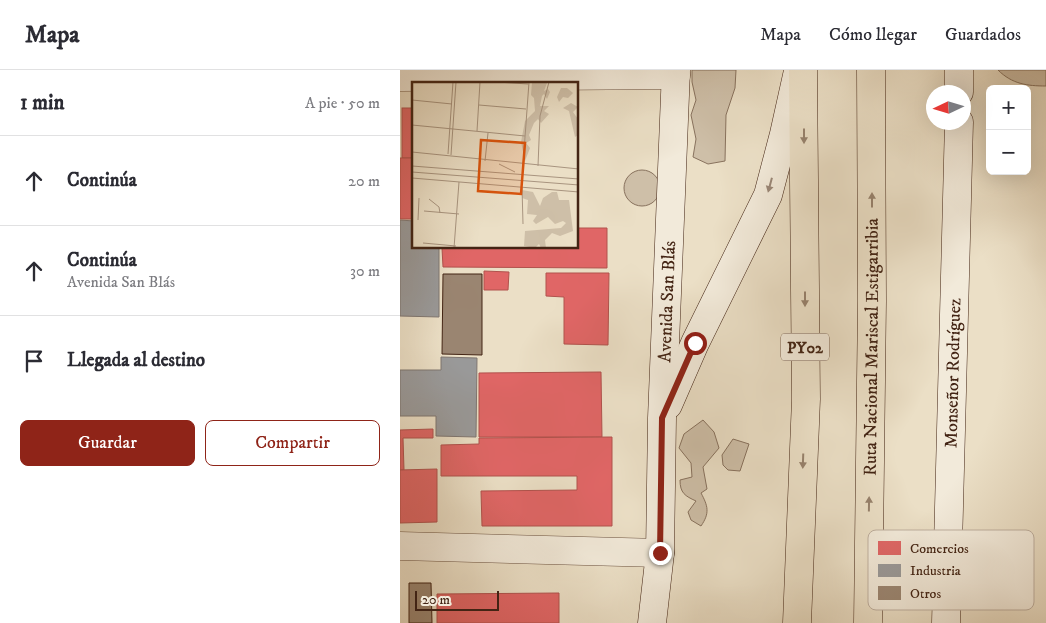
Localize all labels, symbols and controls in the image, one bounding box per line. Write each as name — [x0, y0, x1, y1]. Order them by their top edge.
text: Mapa — [25, 20, 79, 50]
text: Mapa — [760, 24, 801, 46]
text: Cómo llegar — [829, 24, 917, 46]
text: Guardados — [945, 24, 1021, 46]
inset map — [412, 82, 579, 249]
north arrow — [926, 85, 971, 130]
map controls — [986, 85, 1031, 175]
button: + — [986, 85, 1031, 130]
text: 1 min — [20, 90, 64, 116]
text: A pie · 50 m — [305, 93, 380, 113]
one-way arrow — [800, 128, 808, 144]
button: − — [986, 130, 1031, 175]
icon: ahead — [20, 167, 48, 195]
text: Continúa — [67, 169, 137, 192]
text: 20 m — [348, 171, 380, 191]
one-way arrow — [766, 178, 774, 193]
one-way arrow — [868, 191, 876, 207]
street label: Ruta Nacional Mariscal Estigarribia — [860, 218, 884, 476]
street label: Avenida San Blás — [654, 240, 681, 363]
text: Continúa — [67, 249, 137, 272]
icon: ahead — [20, 257, 48, 285]
text: 30 m — [350, 261, 380, 281]
text: Avenida San Blás — [67, 272, 175, 292]
one-way arrow — [801, 291, 809, 307]
street label: Monseñor Rodríguez — [941, 298, 966, 448]
route start — [684, 332, 707, 355]
road number: PY02 — [781, 334, 829, 360]
icon: arrive — [20, 347, 48, 375]
text: Llegada al destino — [67, 349, 205, 372]
button: Guardar — [20, 420, 195, 466]
button: Compartir — [205, 420, 380, 466]
one-way arrow — [799, 453, 807, 469]
one-way arrow — [865, 496, 873, 512]
legend — [868, 530, 1034, 610]
text: Comercios — [910, 540, 969, 558]
route end — [649, 542, 672, 565]
text: Industria — [910, 562, 961, 580]
text: Otros — [910, 585, 941, 603]
scale bar — [415, 588, 499, 611]
text: 20 m — [422, 591, 450, 609]

